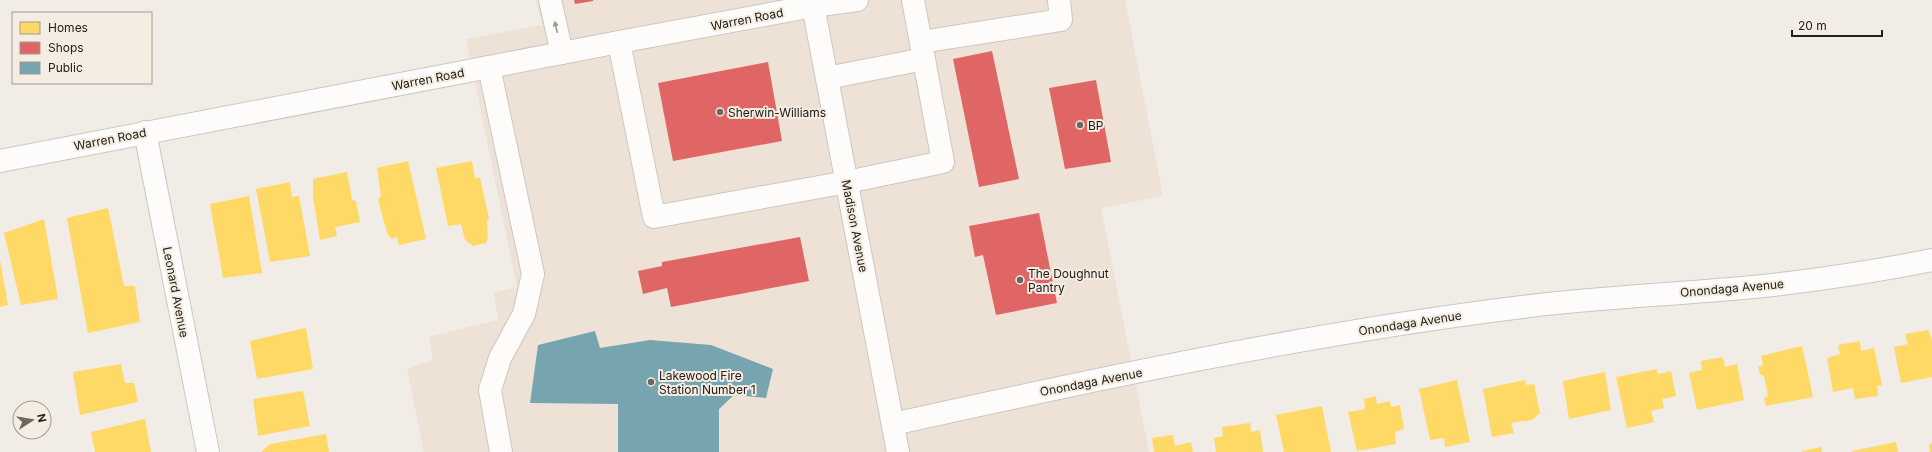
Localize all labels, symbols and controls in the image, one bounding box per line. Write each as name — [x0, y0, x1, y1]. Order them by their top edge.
street label: Warren Road — [710, 5, 784, 33]
legend — [12, 12, 152, 84]
scale bar — [1792, 12, 1882, 38]
text: 20 m — [1798, 18, 1827, 33]
text: Homes — [48, 20, 88, 35]
one-way arrow — [553, 20, 559, 33]
text: Shops — [48, 40, 84, 55]
text: Public — [48, 60, 83, 75]
street label: Warren Road — [391, 65, 465, 93]
place label: Sherwin-Williams — [728, 105, 826, 120]
marker: Sherwin-Williams — [715, 107, 725, 117]
place label: BP — [1088, 118, 1104, 133]
marker: BP — [1075, 120, 1085, 130]
street label: Warren Road — [73, 125, 147, 153]
street label: Madison Avenue — [839, 178, 871, 274]
street label: Leonard Avenue — [160, 245, 192, 339]
place label: The Doughnut Pantry — [1028, 266, 1109, 295]
marker: The Doughnut Pantry — [1015, 275, 1025, 285]
street label: Onondaga Avenue — [1679, 276, 1785, 300]
street label: Onondaga Avenue — [1357, 307, 1463, 339]
street label: Onondaga Avenue — [1038, 365, 1144, 399]
place label: Lakewood Fire Station Number 1 — [659, 368, 756, 397]
marker: Lakewood Fire Station Number 1 — [646, 377, 656, 387]
north arrow — [12, 400, 52, 440]
text: N — [34, 412, 50, 423]

